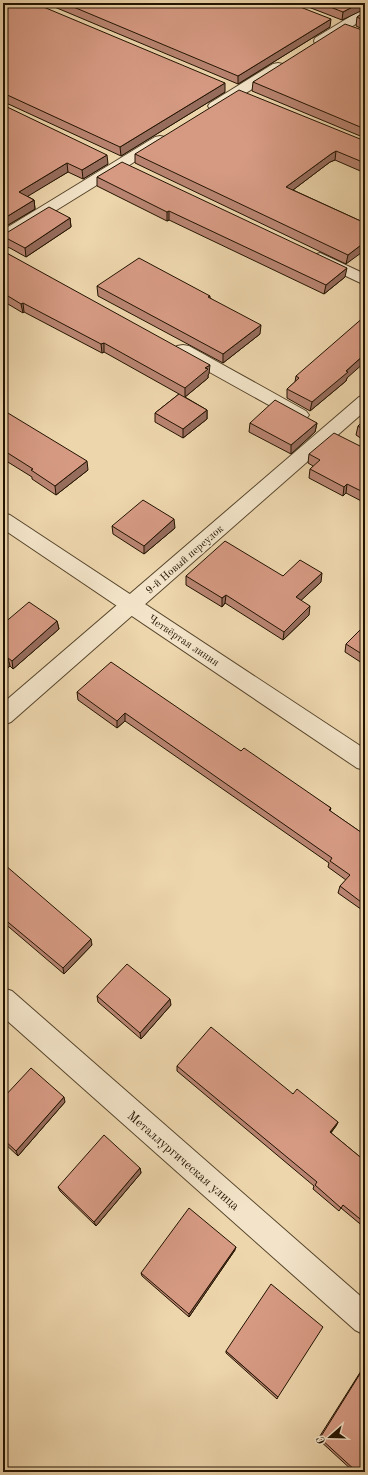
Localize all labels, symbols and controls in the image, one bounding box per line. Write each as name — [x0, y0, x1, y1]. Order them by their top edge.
street label: 9-й Новый переулок — [144, 523, 226, 597]
street label: Четвёртая линия — [146, 614, 221, 669]
street label: Металлургическая улица — [125, 1109, 242, 1214]
north arrow — [310, 1417, 350, 1457]
text: С — [316, 1435, 328, 1445]

